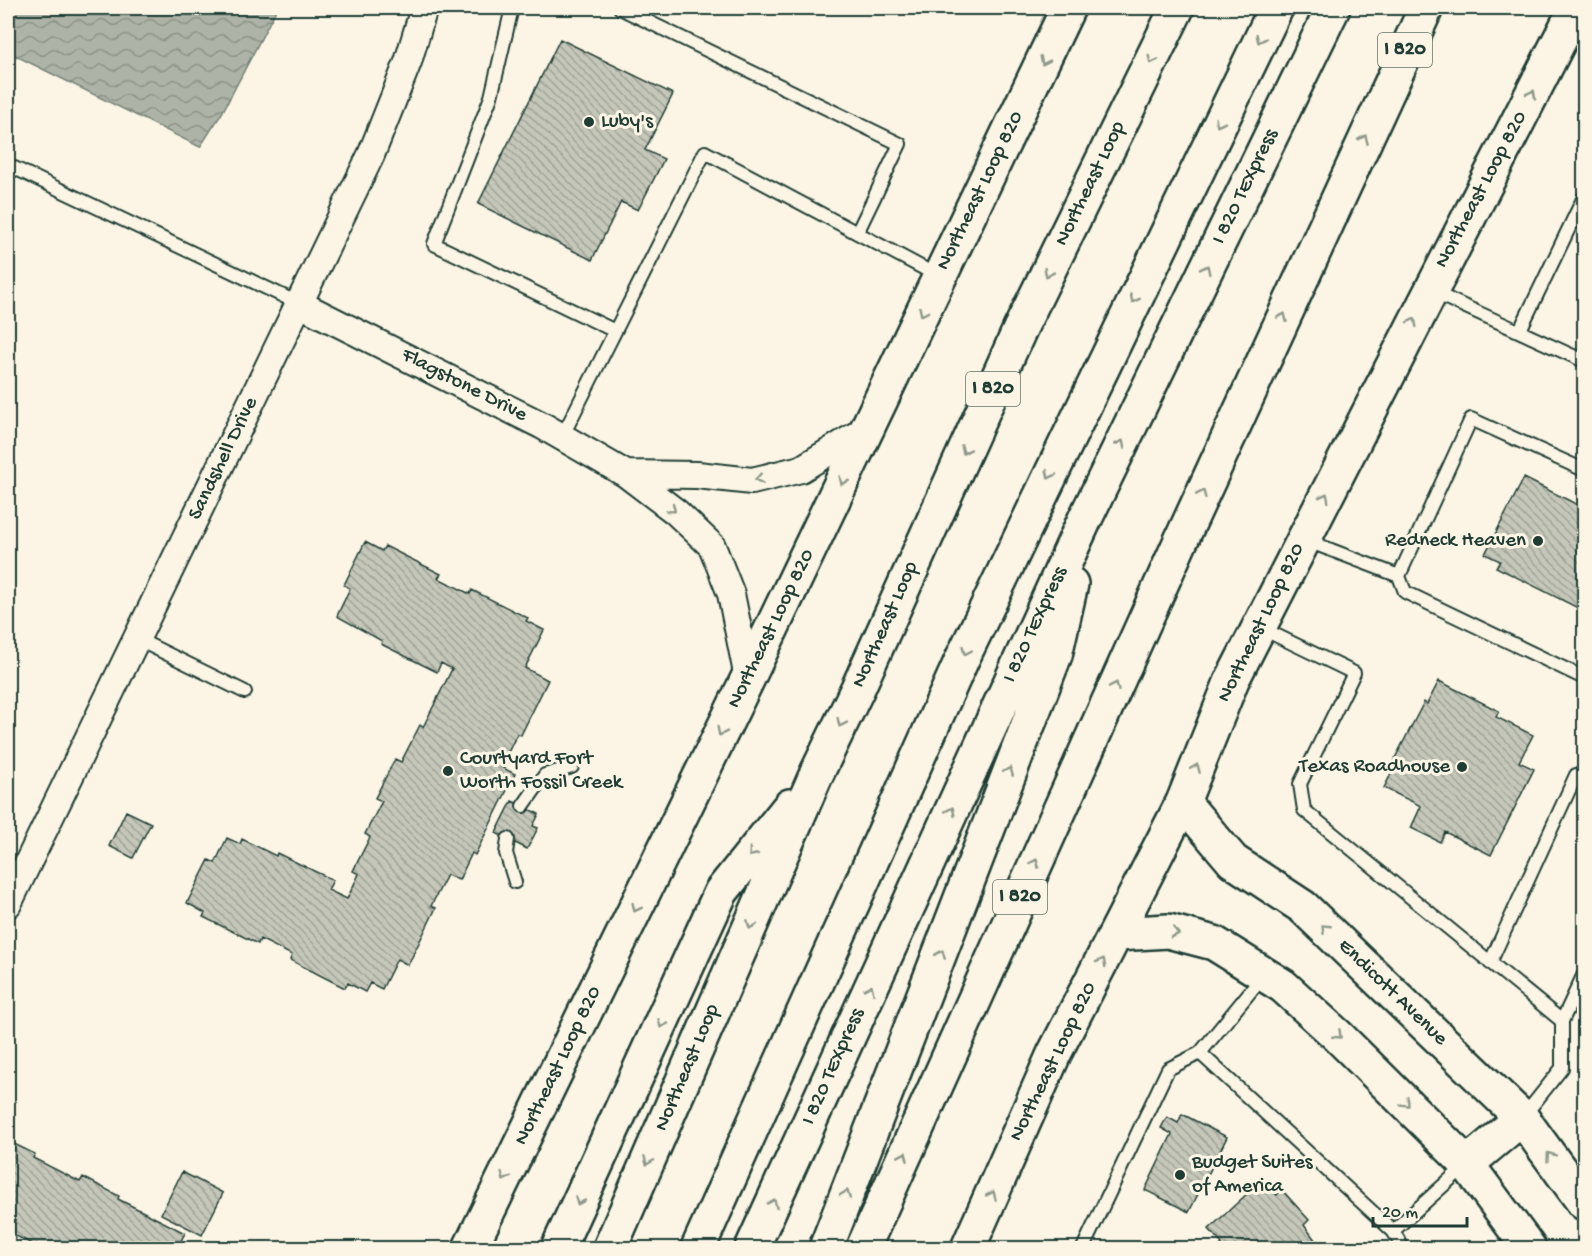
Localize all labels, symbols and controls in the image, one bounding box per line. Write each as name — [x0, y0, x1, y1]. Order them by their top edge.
one-way arrow — [1256, 33, 1268, 44]
road number: I 820 — [1378, 33, 1432, 67]
one-way arrow — [1039, 54, 1051, 65]
one-way arrow — [1147, 54, 1159, 65]
one-way arrow — [1525, 89, 1536, 100]
street label: Northeast Loop 820 — [932, 107, 1030, 275]
street label: Northeast Loop 820 — [1430, 107, 1534, 273]
place label: Luby's — [601, 110, 654, 135]
marker: Luby's — [582, 115, 596, 129]
street label: Northeast Loop — [1050, 117, 1132, 250]
one-way arrow — [1215, 117, 1227, 128]
street label: I 820 TEXpress — [1207, 124, 1285, 249]
one-way arrow — [1356, 134, 1368, 145]
one-way arrow — [1199, 264, 1211, 275]
one-way arrow — [1043, 267, 1055, 278]
one-way arrow — [1130, 292, 1142, 303]
one-way arrow — [918, 306, 930, 317]
one-way arrow — [1275, 312, 1287, 323]
one-way arrow — [1405, 318, 1417, 329]
street label: Flagstone Drive — [396, 343, 532, 429]
road number: I 820 — [966, 372, 1020, 406]
street label: Sandshell Drive — [183, 392, 265, 524]
one-way arrow — [1114, 439, 1126, 450]
one-way arrow — [961, 443, 973, 454]
one-way arrow — [1046, 468, 1058, 479]
one-way arrow — [754, 472, 764, 485]
one-way arrow — [838, 475, 850, 486]
one-way arrow — [1195, 489, 1207, 500]
one-way arrow — [1318, 492, 1329, 503]
one-way arrow — [665, 502, 676, 513]
place label: Redneck Heaven — [1385, 529, 1526, 554]
marker: Redneck Heaven — [1531, 534, 1545, 548]
street label: Northeast Loop 820 — [1213, 539, 1311, 707]
street label: Northeast Loop 820 — [723, 545, 821, 713]
street label: Northeast Loop — [847, 557, 925, 692]
street label: I 820 TEXpress — [998, 562, 1074, 687]
one-way arrow — [962, 644, 974, 655]
one-way arrow — [1108, 681, 1120, 692]
one-way arrow — [836, 716, 848, 727]
one-way arrow — [717, 726, 729, 737]
place label: Courtyard Fort Worth Fossil Creek — [460, 747, 625, 796]
place label: Texas Roadhouse — [1298, 755, 1451, 780]
marker: Texas Roadhouse — [1455, 760, 1469, 774]
one-way arrow — [1189, 763, 1202, 774]
marker: Courtyard Fort Worth Fossil Creek — [441, 764, 455, 778]
one-way arrow — [1002, 766, 1014, 777]
one-way arrow — [944, 807, 956, 818]
one-way arrow — [749, 846, 760, 857]
one-way arrow — [1028, 859, 1040, 870]
road number: I 820 — [993, 880, 1047, 914]
one-way arrow — [631, 901, 643, 912]
one-way arrow — [746, 918, 758, 929]
one-way arrow — [1321, 924, 1331, 935]
one-way arrow — [1170, 926, 1180, 939]
street label: Endicott Avenue — [1332, 934, 1453, 1053]
one-way arrow — [934, 949, 946, 960]
one-way arrow — [1095, 958, 1107, 969]
street label: Northeast Loop 820 — [1005, 978, 1103, 1146]
street label: Northeast Loop 820 — [510, 982, 608, 1150]
one-way arrow — [863, 984, 875, 995]
street label: Northeast Loop — [650, 1000, 726, 1135]
street label: I 820 TEXpress — [797, 1004, 871, 1129]
one-way arrow — [657, 1018, 669, 1029]
one-way arrow — [1331, 1028, 1342, 1039]
one-way arrow — [1399, 1096, 1410, 1107]
place label: Budget Suites of America — [1191, 1151, 1314, 1200]
one-way arrow — [897, 1152, 909, 1163]
one-way arrow — [1546, 1152, 1557, 1163]
one-way arrow — [643, 1155, 655, 1166]
marker: Budget Suites of America — [1173, 1168, 1187, 1182]
one-way arrow — [500, 1171, 512, 1182]
one-way arrow — [839, 1189, 852, 1200]
one-way arrow — [984, 1190, 996, 1201]
scale bar — [1373, 1190, 1468, 1228]
one-way arrow — [575, 1194, 587, 1205]
one-way arrow — [766, 1198, 778, 1209]
text: 20 m — [1382, 1203, 1418, 1224]

